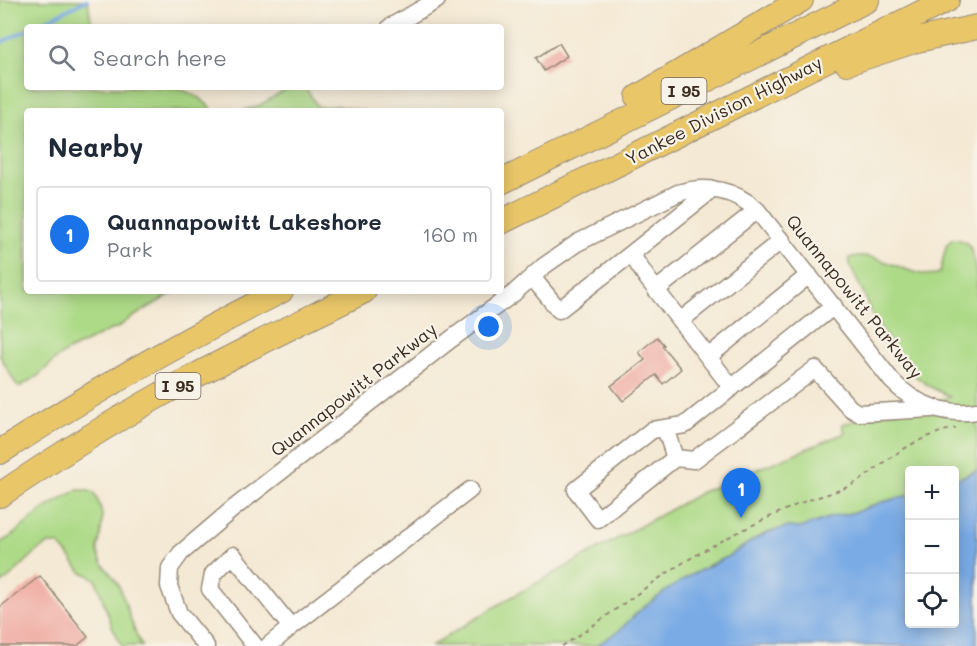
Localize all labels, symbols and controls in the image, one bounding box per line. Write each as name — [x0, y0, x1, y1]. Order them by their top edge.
search box — [24, 24, 504, 90]
icon: search — [45, 41, 78, 74]
text: Search here — [93, 43, 227, 72]
street label: Yankee Division Highway — [621, 50, 826, 170]
road number: I 95 — [662, 78, 706, 104]
text: Nearby — [48, 130, 143, 164]
text: Quannapowitt Lakeshore — [107, 207, 382, 236]
street label: Quannapowitt Parkway — [781, 209, 928, 383]
text: 1 — [65, 221, 74, 247]
text: 160 m — [422, 221, 478, 247]
text: Park — [107, 236, 152, 262]
your location — [474, 312, 503, 341]
street label: Quannapowitt Parkway — [265, 317, 441, 462]
road number: I 95 — [156, 373, 201, 399]
map controls — [905, 466, 959, 628]
button: + — [905, 466, 959, 520]
pin: 1 — [722, 468, 760, 518]
button: − — [905, 520, 959, 574]
button: locate — [905, 574, 959, 628]

